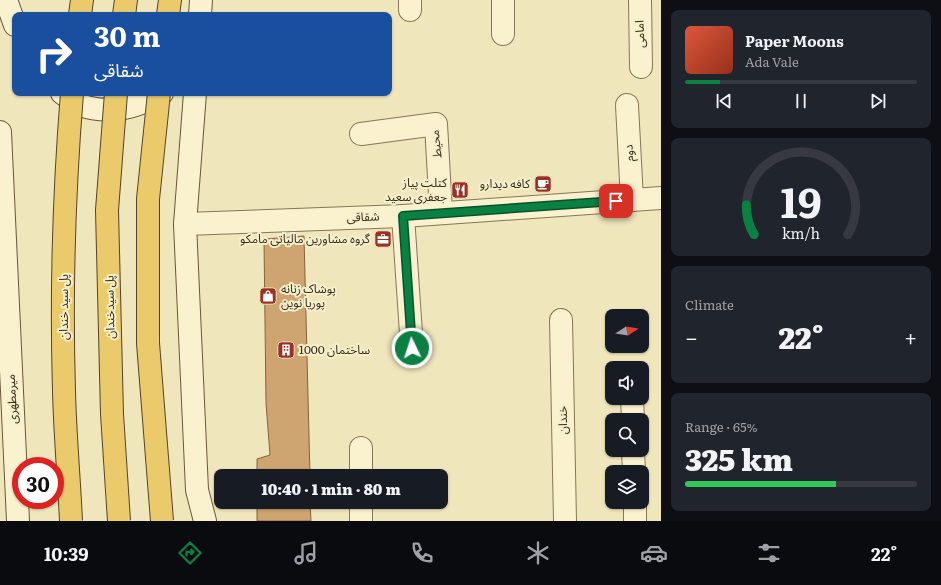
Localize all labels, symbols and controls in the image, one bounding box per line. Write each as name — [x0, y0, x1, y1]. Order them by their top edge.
text: 30 m — [94, 14, 160, 56]
street label: امامی — [630, 20, 648, 48]
icon: right — [28, 28, 80, 80]
text: Paper Moons — [745, 29, 844, 52]
text: Ada Vale — [745, 52, 799, 71]
text: شقاقی — [94, 56, 144, 83]
icon: previous — [713, 90, 735, 112]
icon: pause — [790, 90, 812, 112]
icon: next — [867, 90, 889, 112]
street label: محیط — [425, 129, 445, 159]
street label: دوم — [619, 144, 638, 162]
text: 19 — [780, 168, 822, 230]
place label: کتلت پیاز جعفری سعید — [385, 173, 448, 205]
place label: کافه دیدارو — [480, 174, 531, 192]
cafe icon: کافه دیدارو — [533, 174, 553, 194]
restaurant icon: کتلت پیاز جعفری سعید — [450, 180, 470, 200]
pin — [599, 184, 633, 218]
icon: arrive — [605, 190, 627, 212]
street label: شقاقی — [346, 206, 380, 226]
text: km/h — [782, 221, 821, 242]
place label: گروه مشاورین مالیاتی مامکو — [240, 229, 371, 247]
office icon: گروه مشاورین مالیاتی مامکو — [373, 229, 393, 249]
street label: پل سید خندان — [54, 274, 72, 340]
street label: پل سیدخندان — [99, 275, 119, 339]
place label: پوشاک زنانه پوریا نوین — [281, 279, 336, 311]
shop icon: پوشاک زنانه پوریا نوین — [258, 286, 278, 306]
text: Climate — [685, 295, 734, 314]
north arrow — [605, 309, 649, 353]
map controls — [605, 309, 649, 509]
text: 22° — [778, 314, 824, 358]
text: − — [685, 320, 698, 353]
text: + — [904, 320, 917, 353]
position arrow — [391, 327, 433, 369]
building icon: ساختمان 1000 — [276, 340, 296, 360]
place label: ساختمان 1000 — [299, 340, 370, 358]
button: sound — [605, 361, 649, 405]
street label: میرمطهری — [1, 374, 21, 424]
street label: خندان — [553, 406, 571, 435]
button: search — [605, 413, 649, 457]
text: Range · 65% — [685, 417, 758, 436]
text: 325 km — [685, 436, 793, 480]
speed limit sign: 30 — [12, 457, 64, 509]
button: layers — [605, 465, 649, 509]
text: 10:40 · 1 min · 80 m — [261, 477, 401, 500]
icon: directions — [176, 539, 204, 567]
icon: music — [292, 539, 320, 567]
icon: phone — [408, 539, 436, 567]
icon: climate — [524, 539, 552, 567]
icon: car — [640, 539, 668, 567]
icon: filters — [755, 539, 783, 567]
text: 10:39 — [44, 540, 89, 567]
text: 22° — [871, 540, 897, 567]

